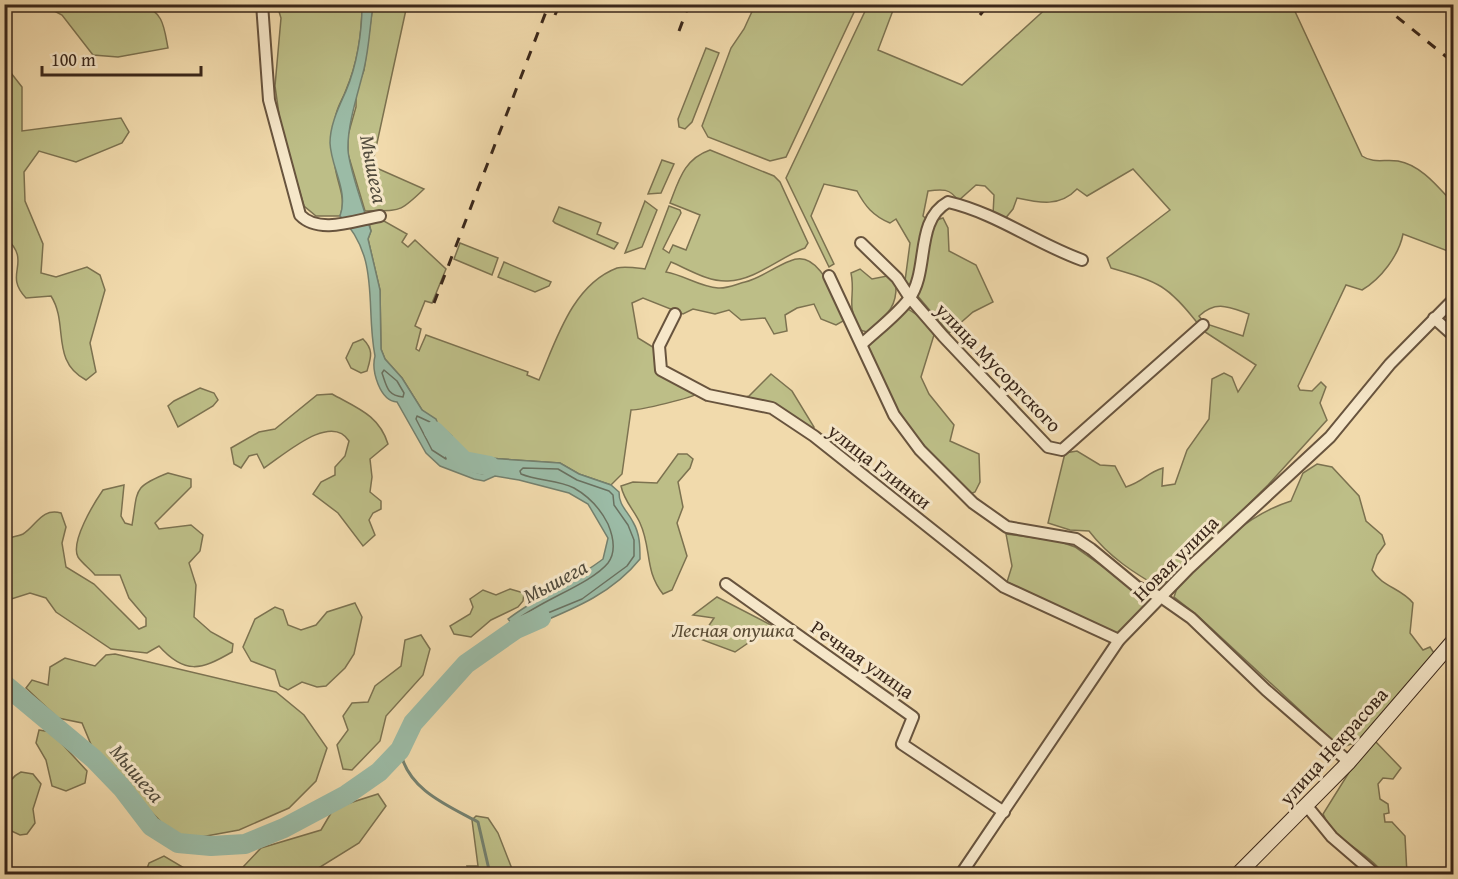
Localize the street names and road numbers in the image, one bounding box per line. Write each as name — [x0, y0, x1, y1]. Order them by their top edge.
street label: улица Мусоргского — [929, 295, 1069, 439]
street label: улица Глинки — [821, 415, 938, 516]
street label: Новая улица — [1125, 508, 1225, 608]
street label: Речная улица — [805, 613, 921, 706]
street label: улица Некрасова — [1271, 680, 1394, 812]

